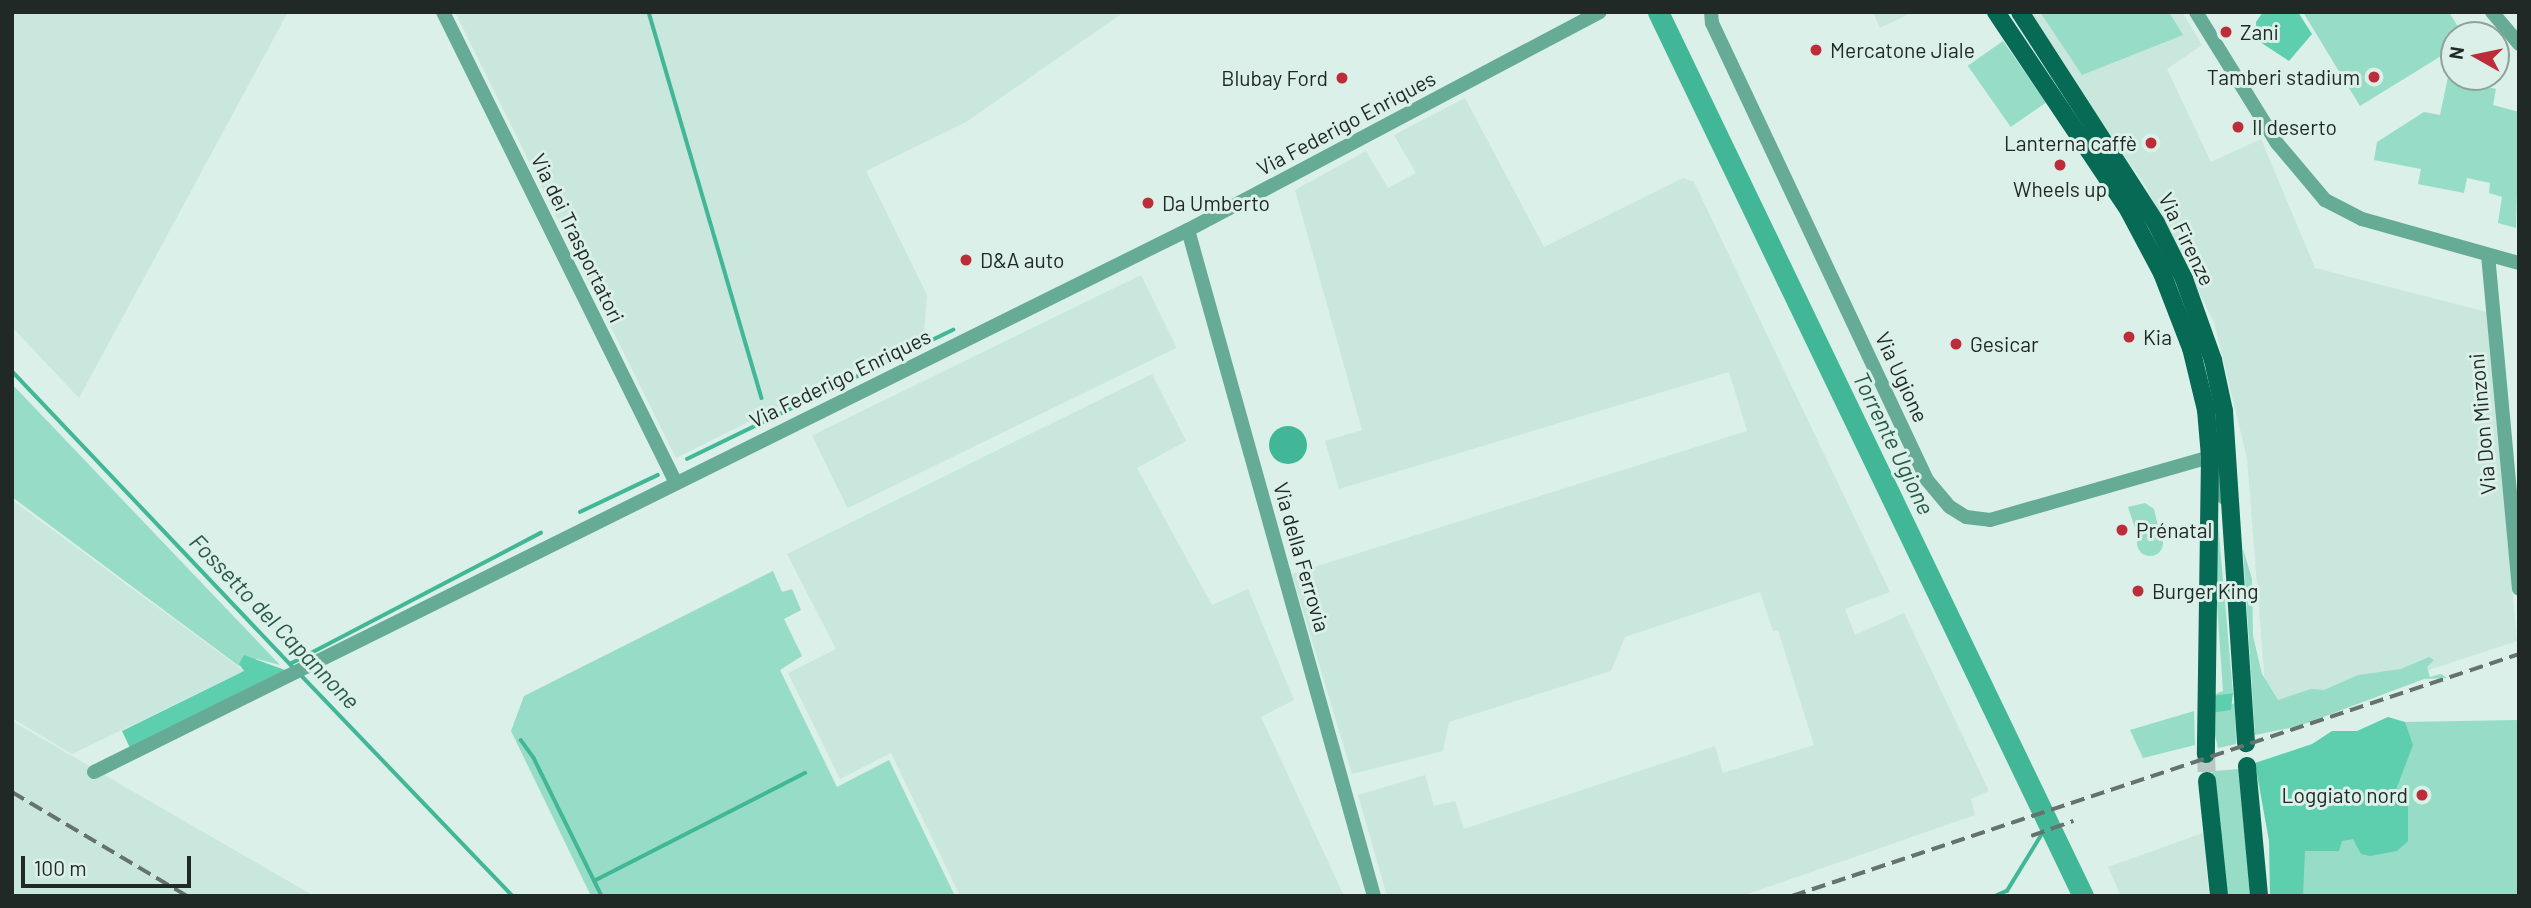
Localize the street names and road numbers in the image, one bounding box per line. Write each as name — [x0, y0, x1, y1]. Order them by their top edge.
street label: Via Federigo Enriques — [1252, 65, 1440, 181]
street label: Via dei Trasportatori — [526, 149, 630, 327]
street label: Via Firenze — [2154, 188, 2220, 290]
street label: Via Federigo Enriques — [745, 323, 935, 433]
street label: Via Ugione — [1870, 328, 1934, 426]
street label: Via Don Minzoni — [2463, 352, 2501, 496]
street label: Via della Ferrovia — [1269, 479, 1335, 635]

